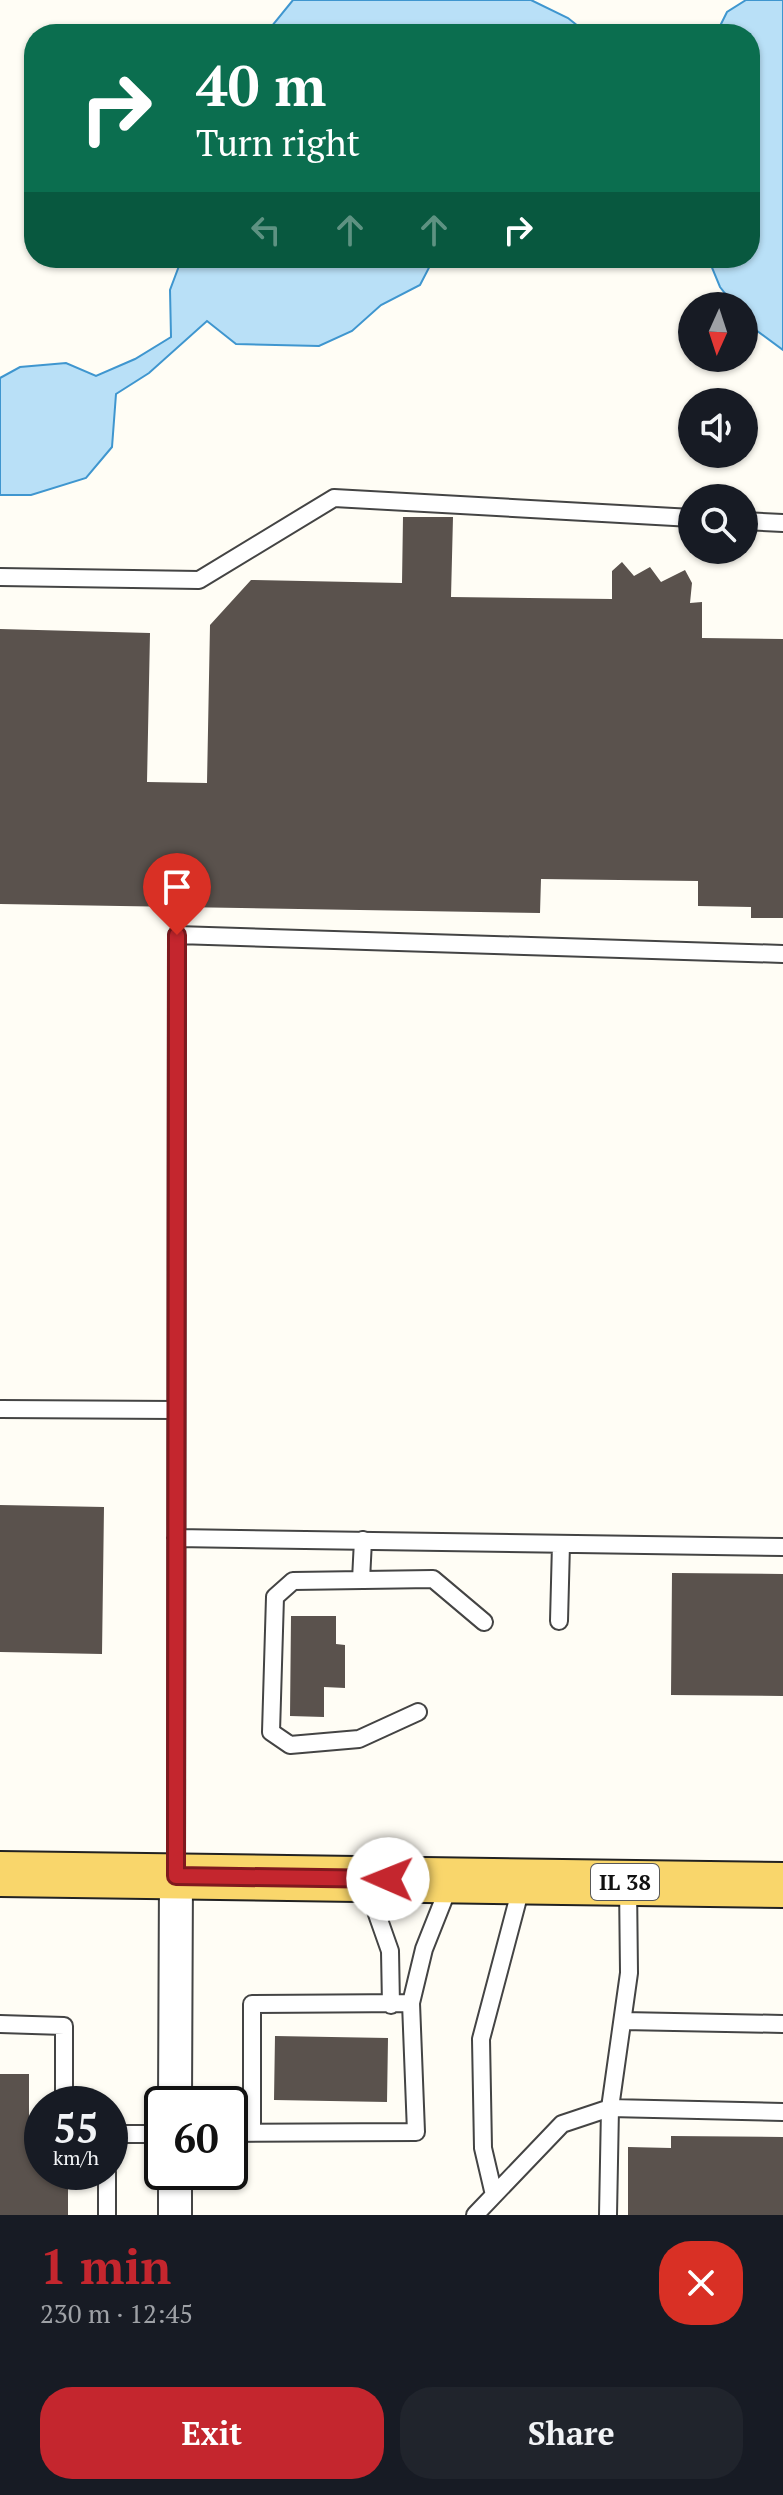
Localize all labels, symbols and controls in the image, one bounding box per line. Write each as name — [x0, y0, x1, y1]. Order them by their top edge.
text: 40 m — [196, 48, 326, 122]
icon: right — [64, 56, 168, 160]
text: Turn right — [196, 119, 360, 166]
icon: left — [244, 208, 288, 252]
icon: ahead — [328, 208, 372, 252]
icon: ahead — [412, 208, 456, 252]
icon: right — [496, 208, 540, 252]
north arrow — [678, 292, 758, 372]
map controls — [678, 292, 758, 564]
button: sound — [678, 388, 758, 468]
button: search — [678, 484, 758, 564]
pin — [143, 853, 211, 935]
icon: arrive — [155, 865, 199, 909]
position arrow — [346, 1837, 430, 1921]
road number: IL 38 — [591, 1864, 659, 1900]
speed limit sign: 60 — [144, 2086, 248, 2190]
text: 55 — [53, 2101, 99, 2154]
text: km/h — [53, 2144, 99, 2171]
text: 1 min — [40, 2234, 171, 2298]
button: close — [659, 2241, 743, 2325]
text: 230 m · 12:45 — [40, 2296, 193, 2330]
button: Exit — [40, 2387, 384, 2479]
button: Share — [400, 2387, 743, 2479]

